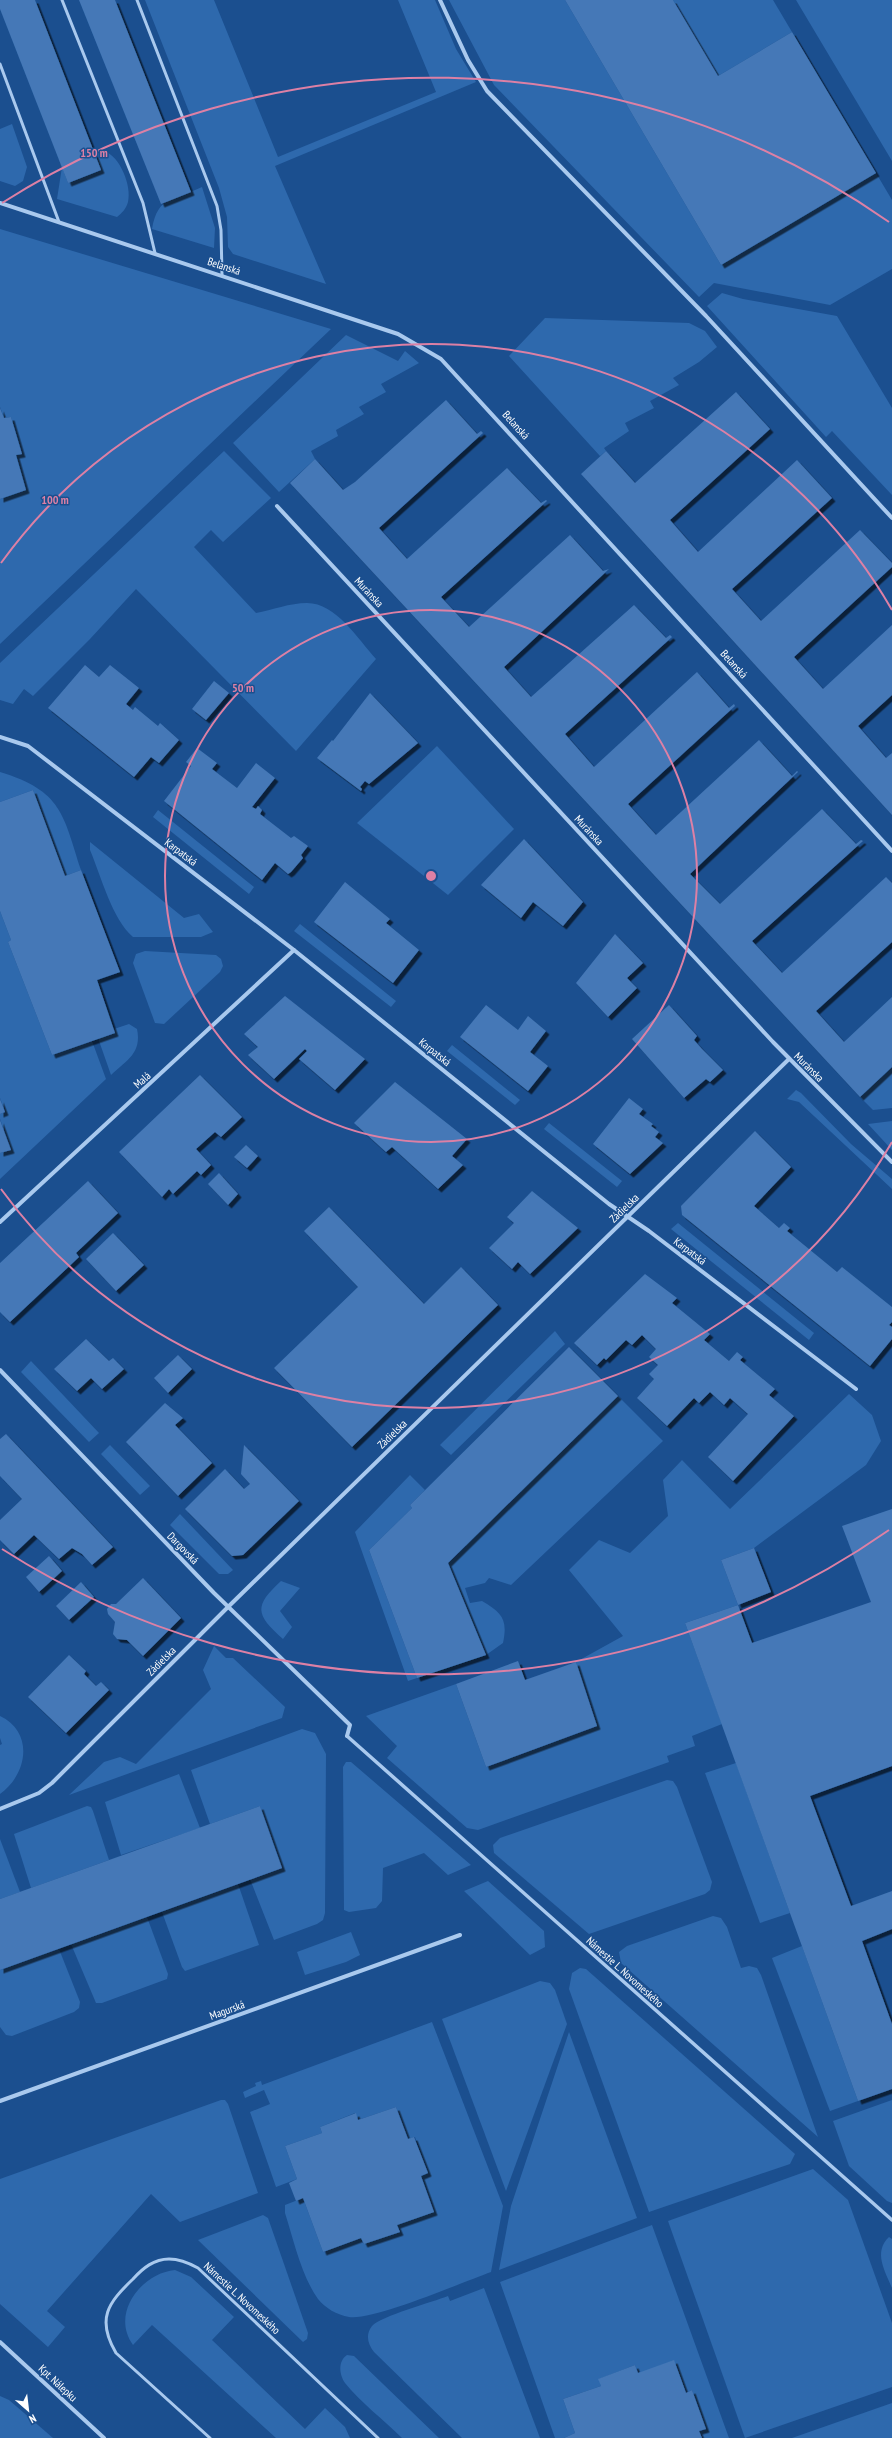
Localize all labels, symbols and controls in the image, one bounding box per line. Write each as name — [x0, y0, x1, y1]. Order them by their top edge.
text: 150 m — [80, 145, 108, 160]
street label: Belanská — [206, 254, 242, 278]
street label: Belanská — [499, 408, 533, 442]
text: 100 m — [41, 492, 69, 507]
street label: Muránska — [351, 574, 387, 610]
street label: Belanská — [717, 647, 751, 681]
text: 50 m — [232, 680, 254, 695]
street label: Muránska — [571, 812, 607, 848]
street label: Karpatská — [162, 835, 200, 869]
centre of rings — [424, 869, 438, 883]
street label: Karpatská — [416, 1035, 454, 1069]
street label: Muránska — [791, 1049, 827, 1085]
street label: Malá — [130, 1069, 154, 1091]
street label: Zádielska — [606, 1191, 642, 1225]
street label: Karpatská — [671, 1234, 709, 1268]
street label: Zádielska — [374, 1417, 410, 1451]
street label: Dargovská — [164, 1529, 202, 1567]
street label: Zádielska — [143, 1643, 179, 1679]
street label: Námestie L. Novomeského — [583, 1934, 667, 2011]
street label: Magurská — [208, 1997, 246, 2023]
street label: Námestie L. Novomeského — [201, 2259, 283, 2337]
street label: Kpt. Nálepku — [36, 2362, 80, 2405]
north arrow — [8, 2390, 48, 2430]
text: N — [27, 2411, 39, 2426]

